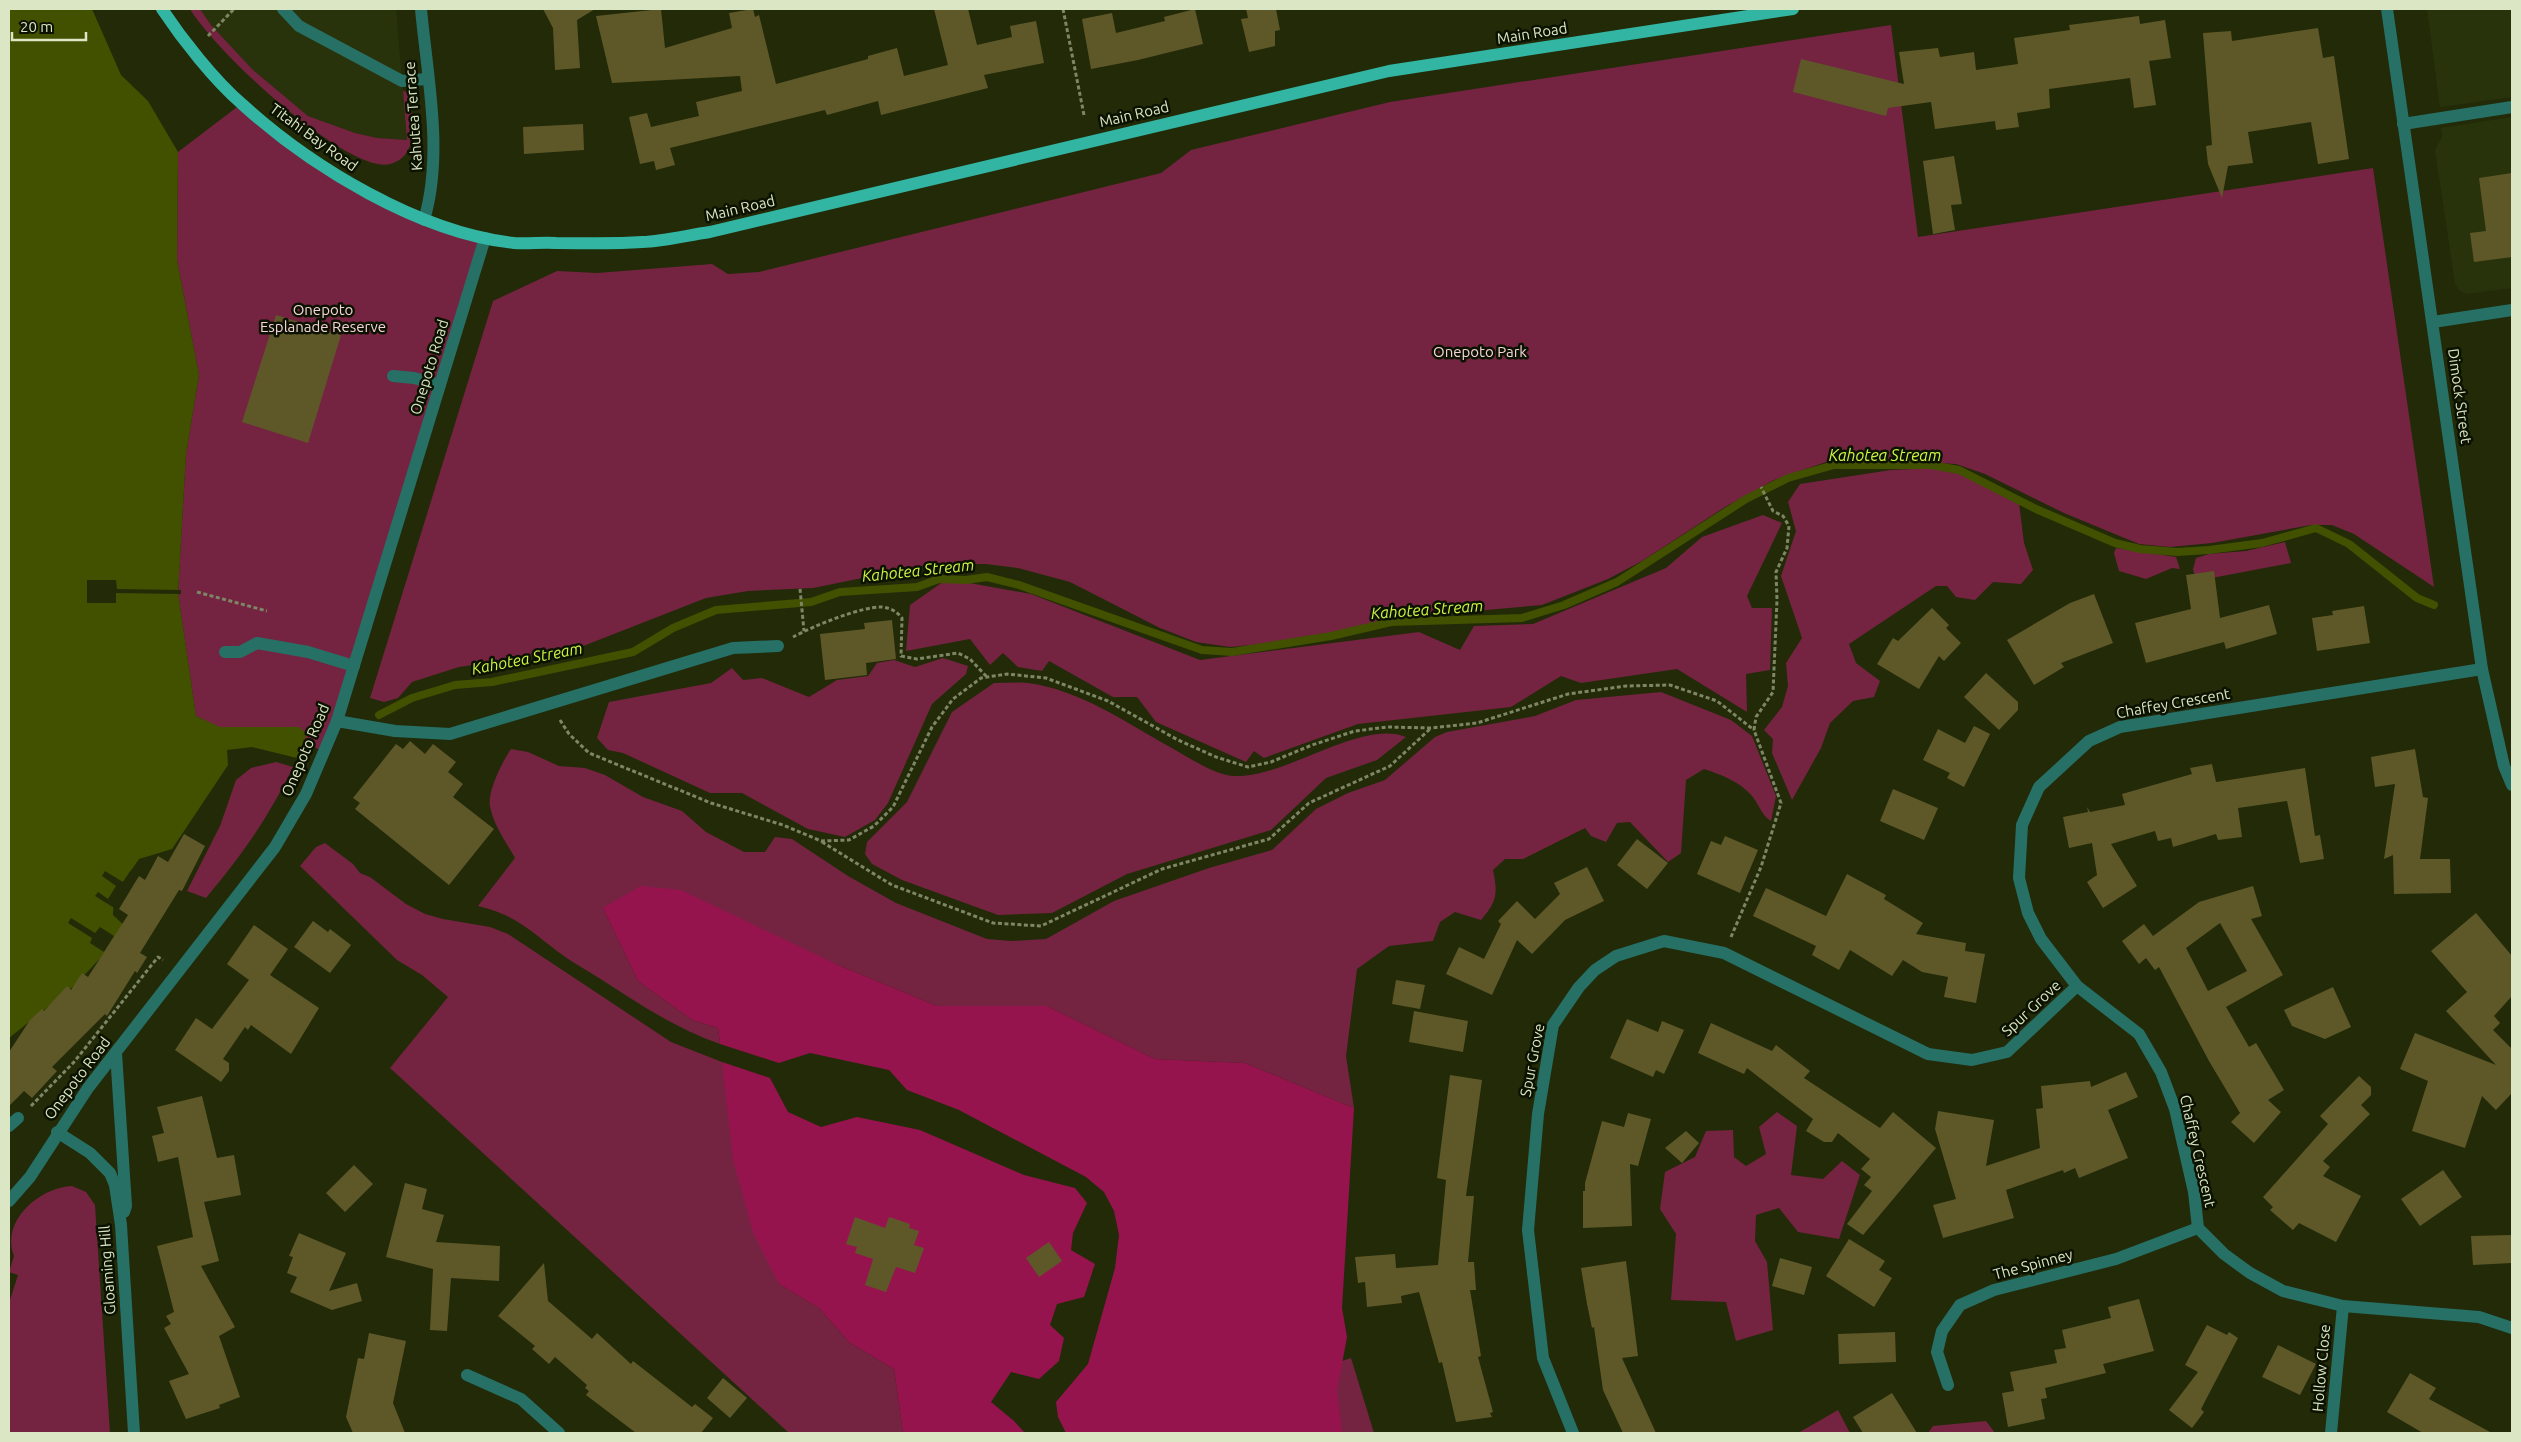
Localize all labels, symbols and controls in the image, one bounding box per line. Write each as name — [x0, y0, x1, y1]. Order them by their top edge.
scale bar — [12, 10, 86, 42]
text: 20 m — [20, 18, 53, 35]
street label: Main Road — [1496, 19, 1568, 47]
street label: Kahutea Terrace — [401, 61, 425, 171]
street label: Main Road — [1098, 98, 1170, 130]
street label: Titahi Bay Road — [267, 100, 361, 174]
street label: Main Road — [704, 192, 776, 224]
park label: Onepoto Esplanade Reserve — [260, 301, 386, 335]
street label: Onepoto Road — [406, 317, 452, 417]
park label: Onepoto Park — [1433, 343, 1527, 360]
street label: Dimock Street — [2445, 347, 2475, 445]
water label: Kahotea Stream — [1829, 446, 1941, 464]
water label: Kahotea Stream — [861, 555, 975, 585]
water label: Kahotea Stream — [1370, 596, 1484, 622]
water label: Kahotea Stream — [470, 638, 584, 678]
street label: Chaffey Crescent — [2115, 685, 2231, 721]
street label: Onepoto Road — [278, 701, 332, 799]
street label: Spur Grove — [1998, 976, 2064, 1040]
street label: Spur Grove — [1517, 1022, 1547, 1098]
street label: Onepoto Road — [41, 1033, 113, 1123]
street label: Chaffey Crescent — [2177, 1093, 2219, 1209]
street label: Gloaming Hill — [95, 1225, 119, 1315]
street label: The Spinney — [1991, 1245, 2075, 1283]
street label: Hollow Close — [2309, 1324, 2333, 1412]

